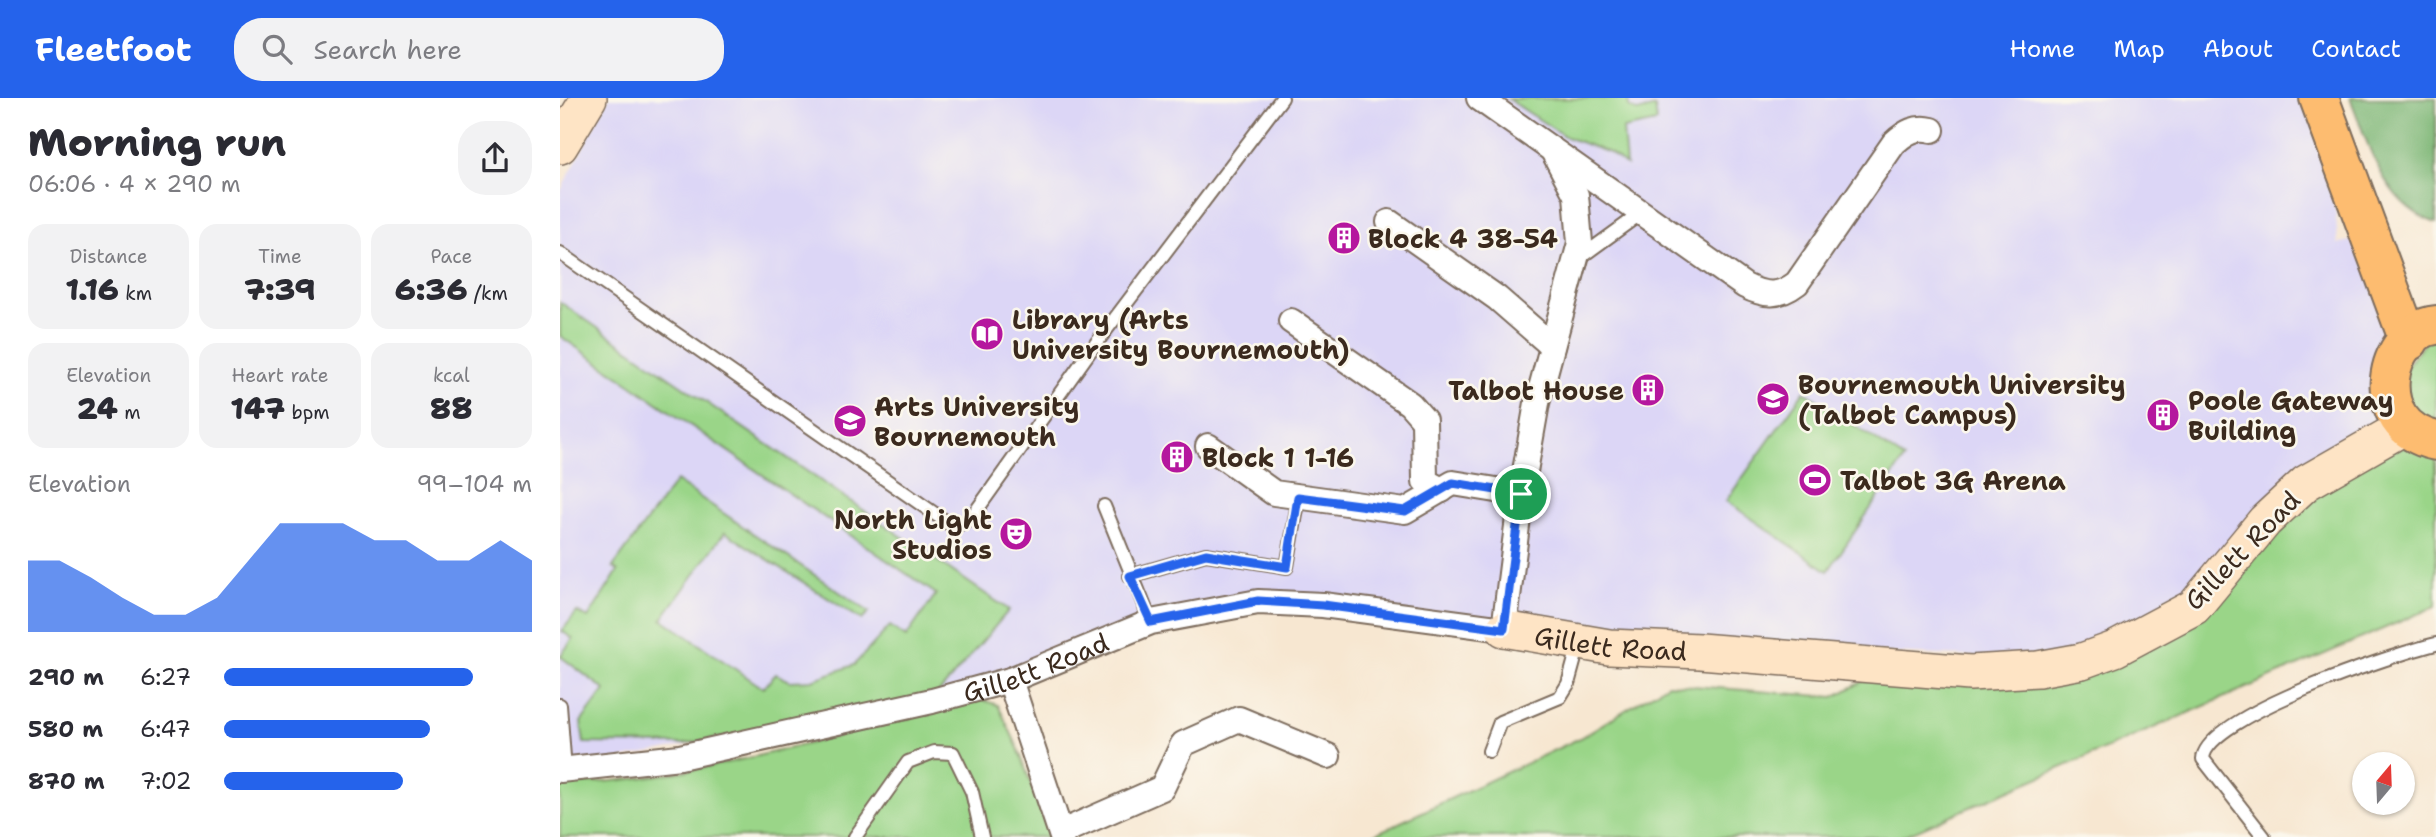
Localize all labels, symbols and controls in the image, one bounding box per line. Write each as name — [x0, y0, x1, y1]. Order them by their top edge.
search box — [234, 18, 724, 81]
text: Fleetfoot — [35, 27, 192, 72]
icon: search — [258, 30, 296, 68]
text: Search here — [314, 32, 462, 67]
text: Home — [2009, 33, 2075, 65]
text: Map — [2113, 33, 2165, 65]
text: About — [2203, 33, 2273, 65]
text: Contact — [2311, 33, 2401, 65]
text: Morning run — [28, 117, 286, 168]
button: share — [458, 121, 532, 195]
text: 06:06 · 4 × 290 m — [28, 169, 241, 199]
building icon: Block 4 38-54 — [1325, 219, 1363, 257]
place label: Block 4 38-54 — [1368, 221, 1558, 256]
text: Distance — [70, 244, 148, 269]
text: Time — [258, 244, 302, 269]
text: Pace — [430, 244, 472, 269]
text: 1.16 — [65, 269, 119, 310]
text: 7:39 — [244, 269, 316, 310]
text: 6:36 — [395, 269, 467, 310]
text: km — [119, 281, 152, 306]
text: /km — [467, 281, 508, 306]
place label: Library (Arts University Bournemouth) — [1012, 302, 1349, 367]
library icon: Library (Arts University Bournemouth) — [968, 315, 1006, 353]
text: Elevation — [66, 363, 151, 388]
text: Heart rate — [232, 363, 328, 388]
text: kcal — [433, 363, 470, 388]
place label: Bournemouth University (Talbot Campus) — [1798, 367, 2126, 432]
building icon: Talbot House — [1629, 371, 1667, 409]
place label: Talbot House — [1448, 373, 1624, 408]
school or university icon: Bournemouth University (Talbot Campus) — [1754, 380, 1792, 418]
place label: Poole Gateway Building — [2188, 383, 2394, 448]
text: 24 — [77, 388, 118, 429]
text: 147 — [230, 388, 285, 429]
text: 88 — [430, 388, 473, 429]
place label: Arts University Bournemouth — [874, 389, 1079, 454]
building icon: Poole Gateway Building — [2144, 396, 2182, 434]
text: m — [118, 400, 141, 425]
text: bpm — [285, 400, 330, 425]
school or university icon: Arts University Bournemouth — [831, 402, 869, 440]
building icon: Block 1 1-16 — [1158, 438, 1196, 476]
place label: Block 1 1-16 — [1202, 440, 1354, 475]
sports icon: Talbot 3G Arena — [1796, 461, 1834, 499]
place label: Talbot 3G Arena — [1840, 463, 2066, 498]
pin — [1491, 464, 1551, 524]
text: Elevation — [28, 469, 131, 499]
text: 99–104 m — [416, 469, 532, 499]
icon: arrive — [1502, 475, 1540, 513]
street label: Gillett Road — [2176, 483, 2308, 617]
place label: North Light Studios — [834, 502, 992, 567]
theatre icon: North Light Studios — [997, 515, 1035, 553]
street label: Gillett Road — [1532, 617, 1688, 668]
street label: Gillett Road — [959, 624, 1114, 709]
text: 290 m — [28, 662, 104, 692]
text: 6:27 — [140, 662, 191, 692]
text: 580 m — [28, 714, 103, 744]
text: 6:47 — [140, 714, 191, 744]
north arrow — [2352, 752, 2415, 816]
map controls — [2352, 752, 2415, 815]
text: 870 m — [28, 766, 105, 796]
text: 7:02 — [140, 766, 192, 796]

